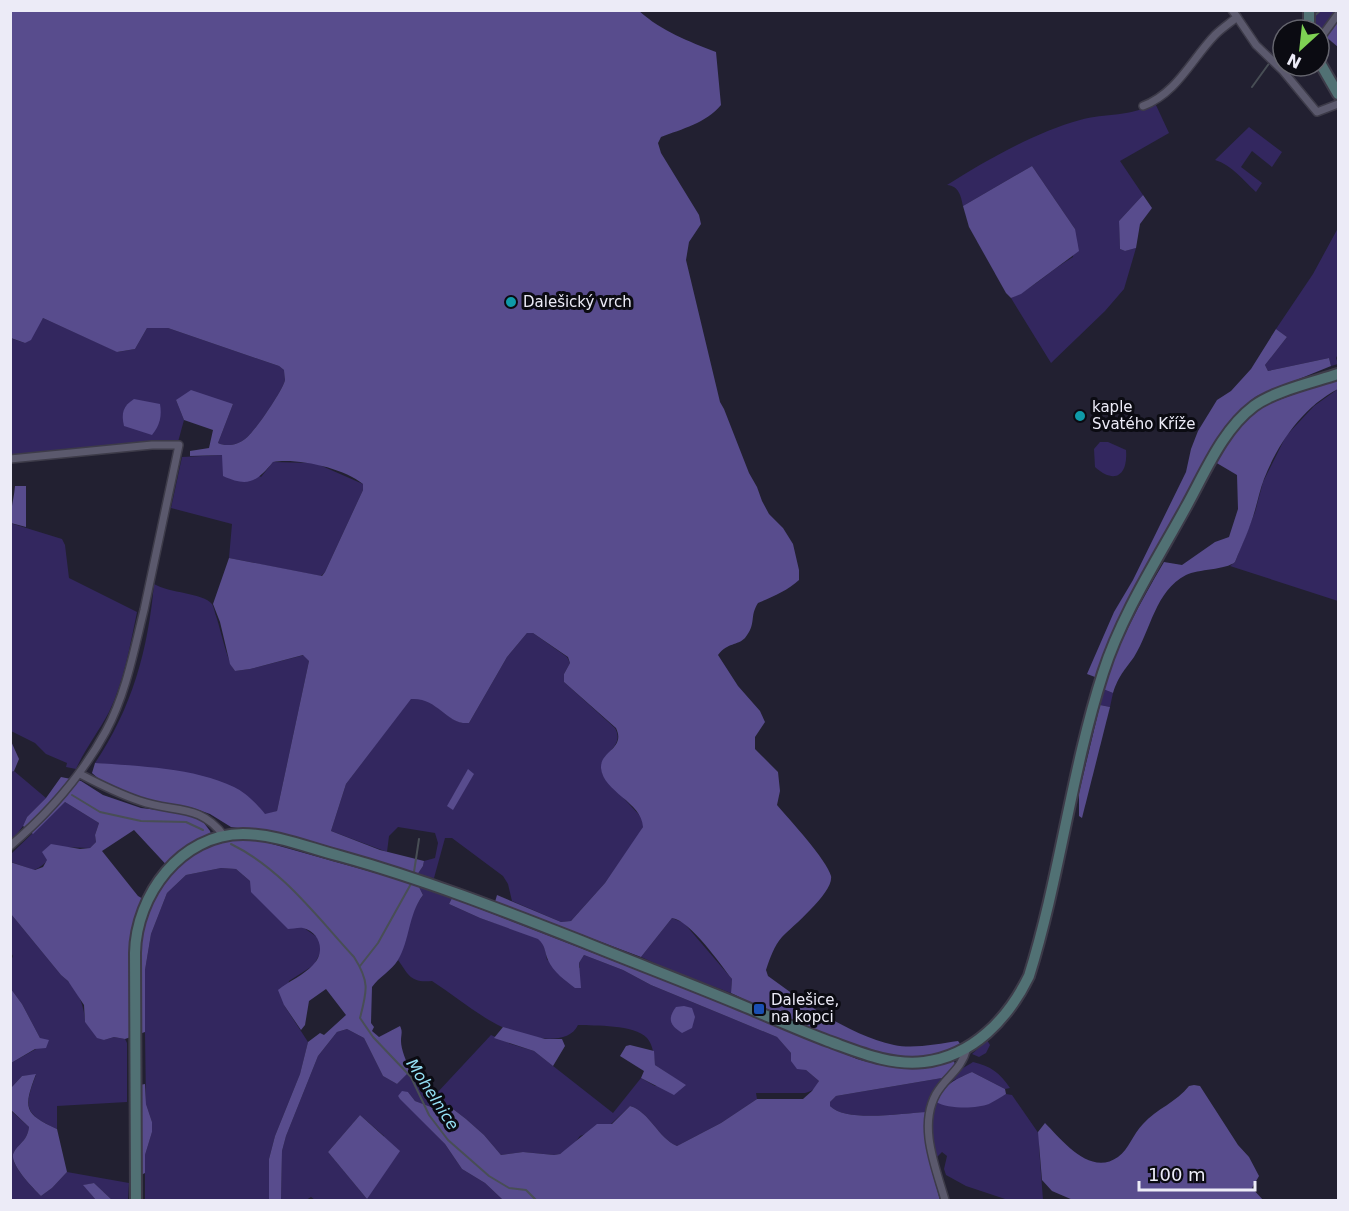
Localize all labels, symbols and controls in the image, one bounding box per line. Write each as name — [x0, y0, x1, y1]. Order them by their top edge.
north arrow — [1271, 18, 1331, 78]
text: N — [1284, 49, 1305, 72]
place label: Dalešický vrch — [523, 293, 632, 311]
marker: Dalešický vrch — [504, 295, 518, 309]
place label: kaple Svatého Kříže — [1092, 398, 1195, 433]
marker: kaple Svatého Kříže — [1073, 409, 1087, 423]
place label: Dalešice, na kopci — [771, 991, 839, 1026]
marker: Dalešice, na kopci — [752, 1002, 766, 1016]
water label: Mohelnice — [402, 1055, 463, 1134]
scale bar — [1139, 1154, 1254, 1192]
text: 100 m — [1148, 1164, 1206, 1185]

